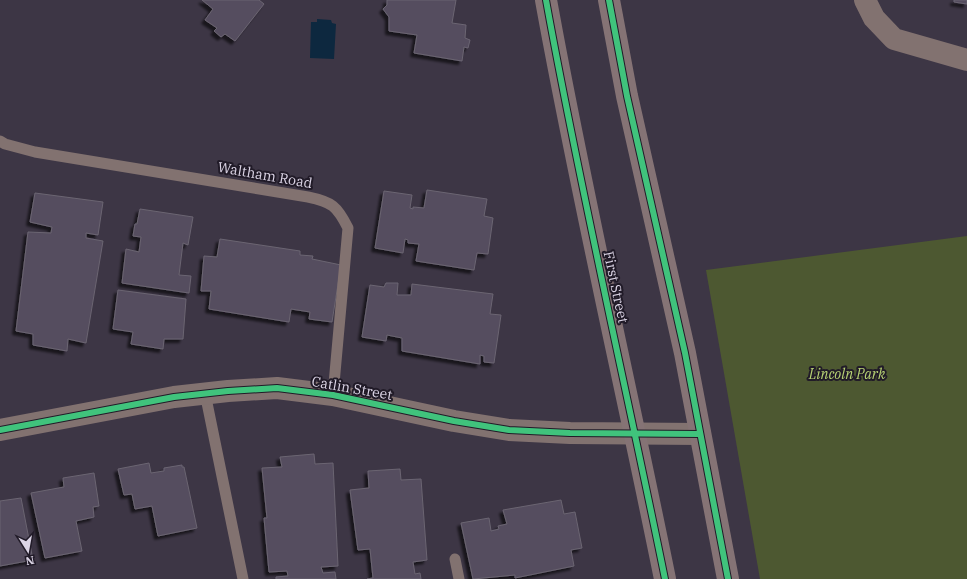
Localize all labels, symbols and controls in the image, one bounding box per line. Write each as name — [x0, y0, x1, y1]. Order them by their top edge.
street label: Waltham Road — [216, 158, 314, 192]
street label: First Street — [600, 249, 632, 325]
park label: Lincoln Park — [808, 365, 886, 383]
street label: Catlin Street — [310, 372, 394, 404]
north arrow — [8, 531, 48, 571]
text: N — [24, 553, 36, 569]

